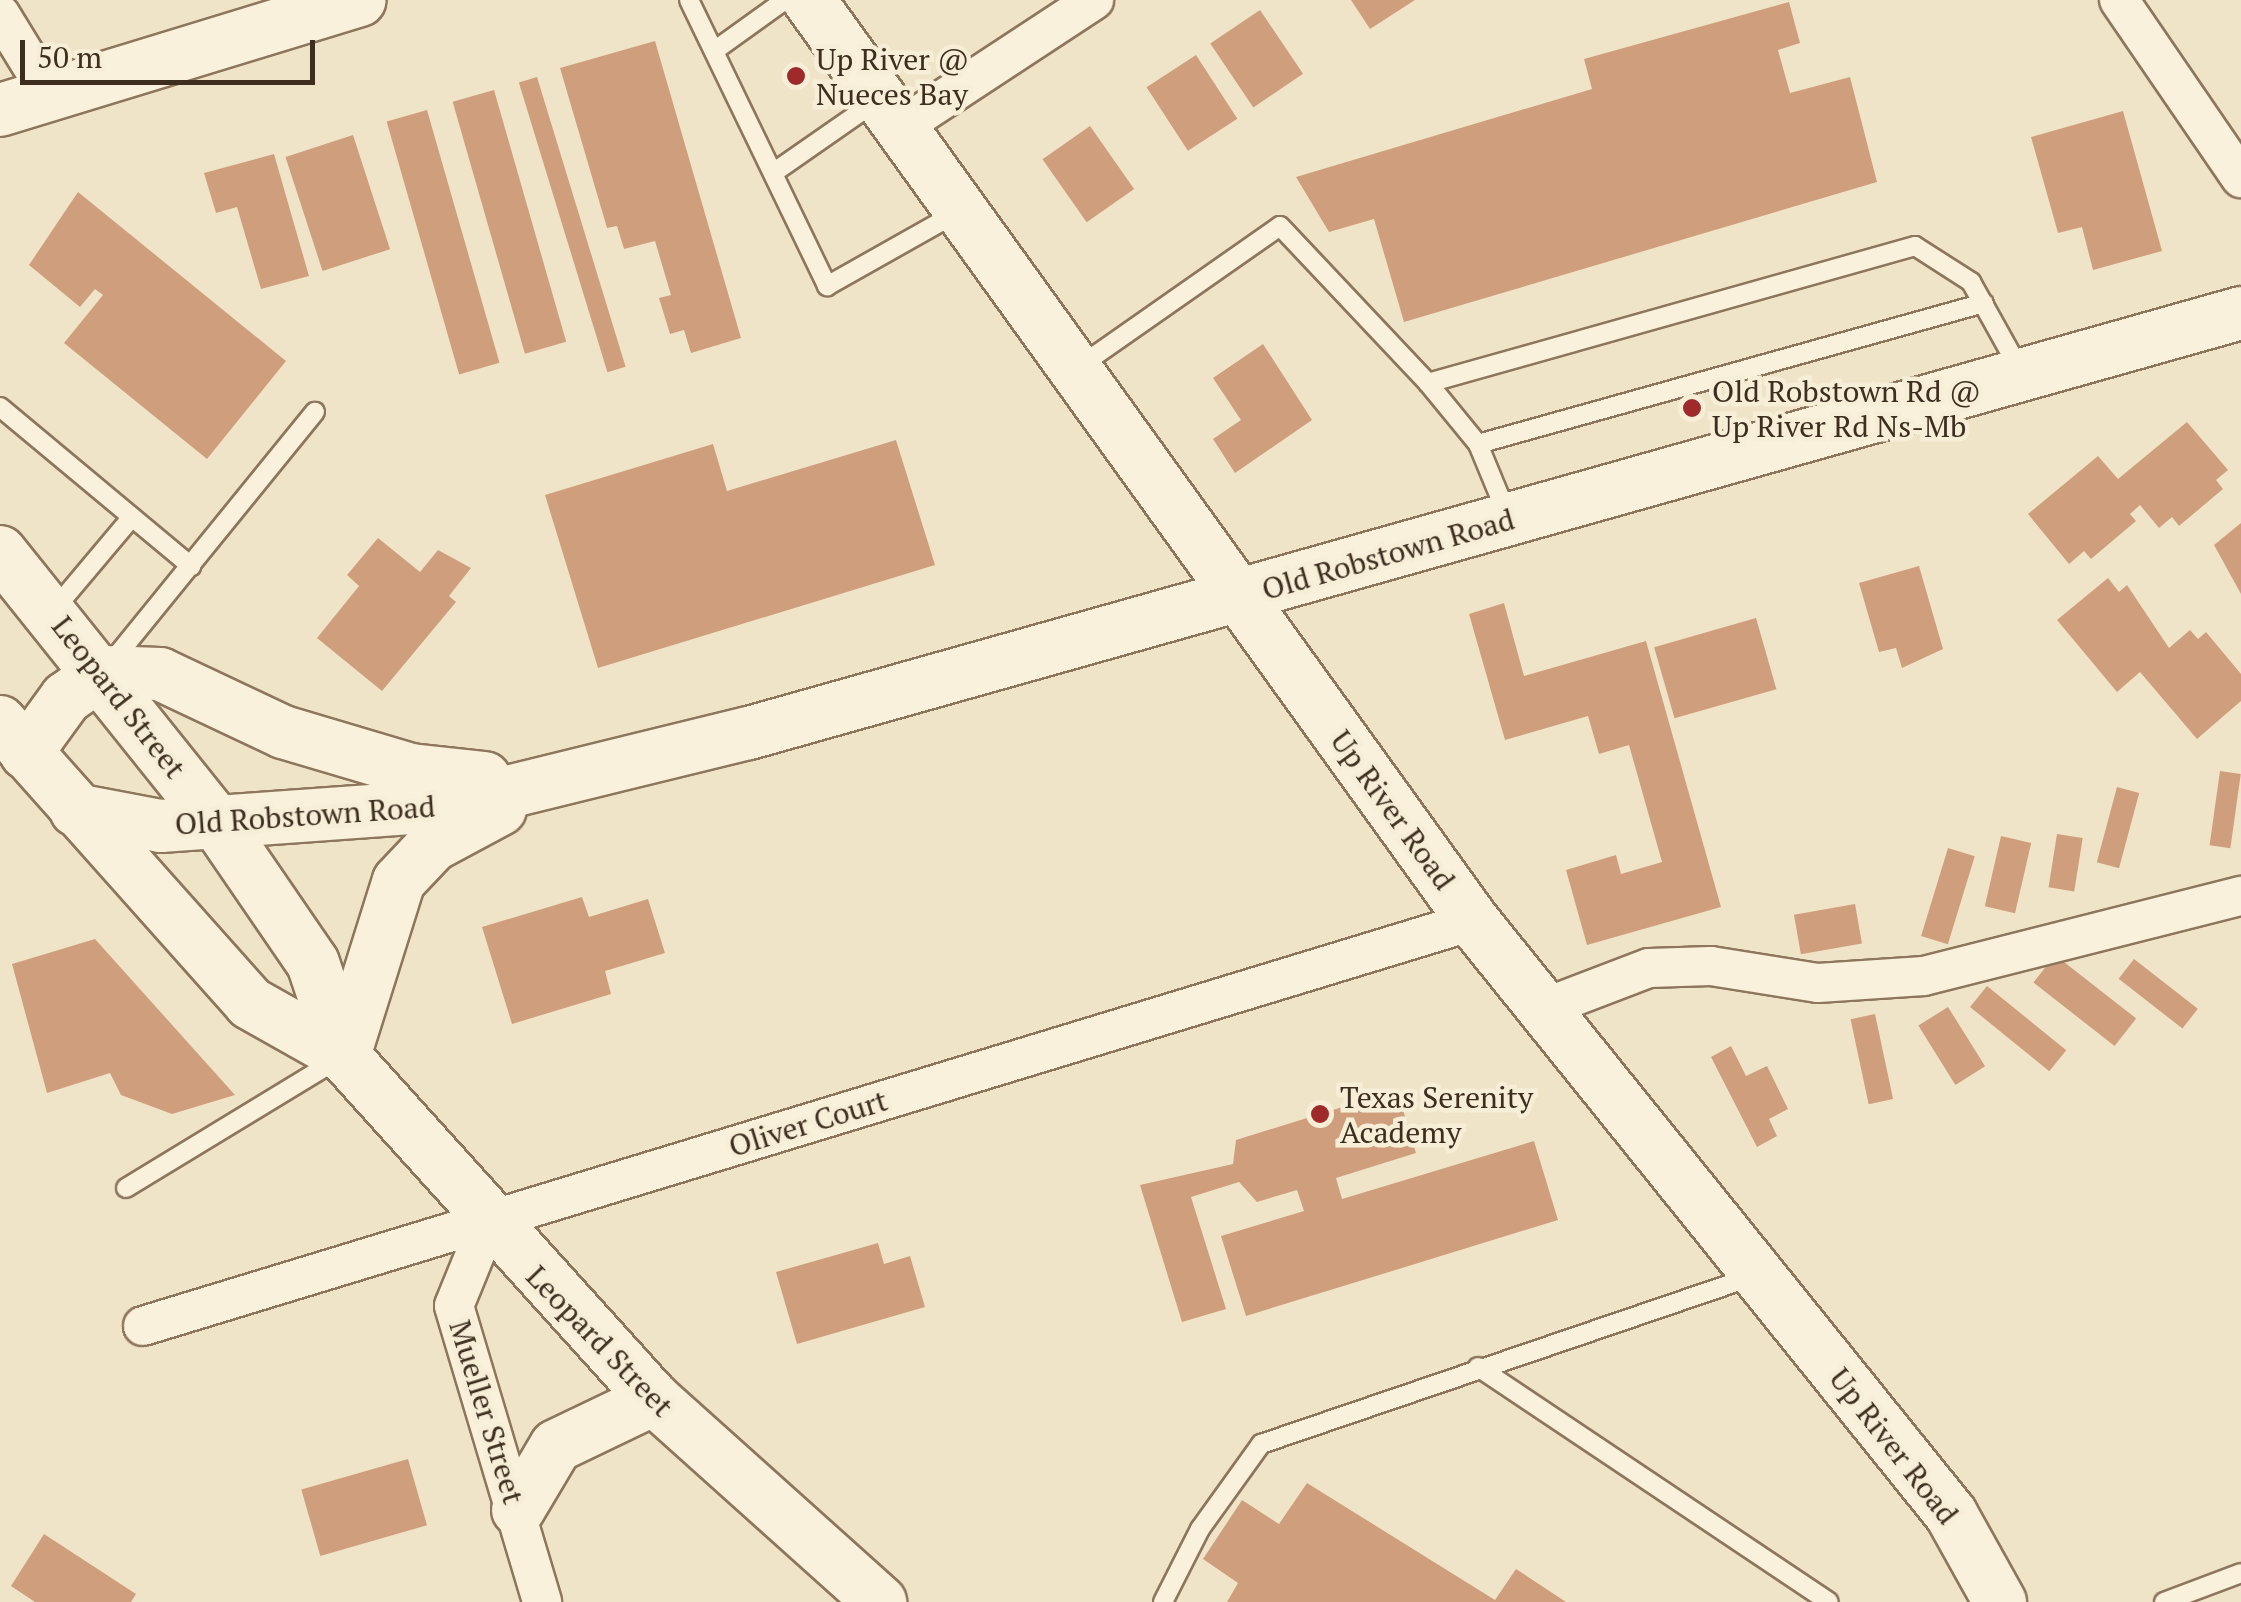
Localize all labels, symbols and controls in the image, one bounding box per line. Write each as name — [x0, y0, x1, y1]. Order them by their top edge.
scale bar — [25, 20, 320, 82]
text: 50 m — [37, 37, 102, 77]
place label: Up River @ Nueces Bay — [816, 41, 969, 112]
marker: Up River @ Nueces Bay — [785, 65, 807, 87]
place label: Old Robstown Rd @ Up River Rd Ns-Mb — [1712, 373, 1981, 444]
marker: Old Robstown Rd @ Up River Rd Ns-Mb — [1681, 397, 1703, 419]
street label: Old Robstown Road — [1258, 501, 1518, 607]
street label: Leopard Street — [45, 609, 193, 785]
street label: Up River Road — [1323, 723, 1463, 897]
street label: Old Robstown Road — [174, 788, 436, 842]
place label: Texas Serenity Academy — [1340, 1079, 1533, 1150]
street label: Oliver Court — [724, 1082, 892, 1164]
marker: Texas Serenity Academy — [1309, 1103, 1331, 1125]
street label: Leopard Street — [519, 1258, 681, 1424]
street label: Mueller Street — [442, 1316, 532, 1508]
street label: Up River Road — [1822, 1361, 1966, 1531]

